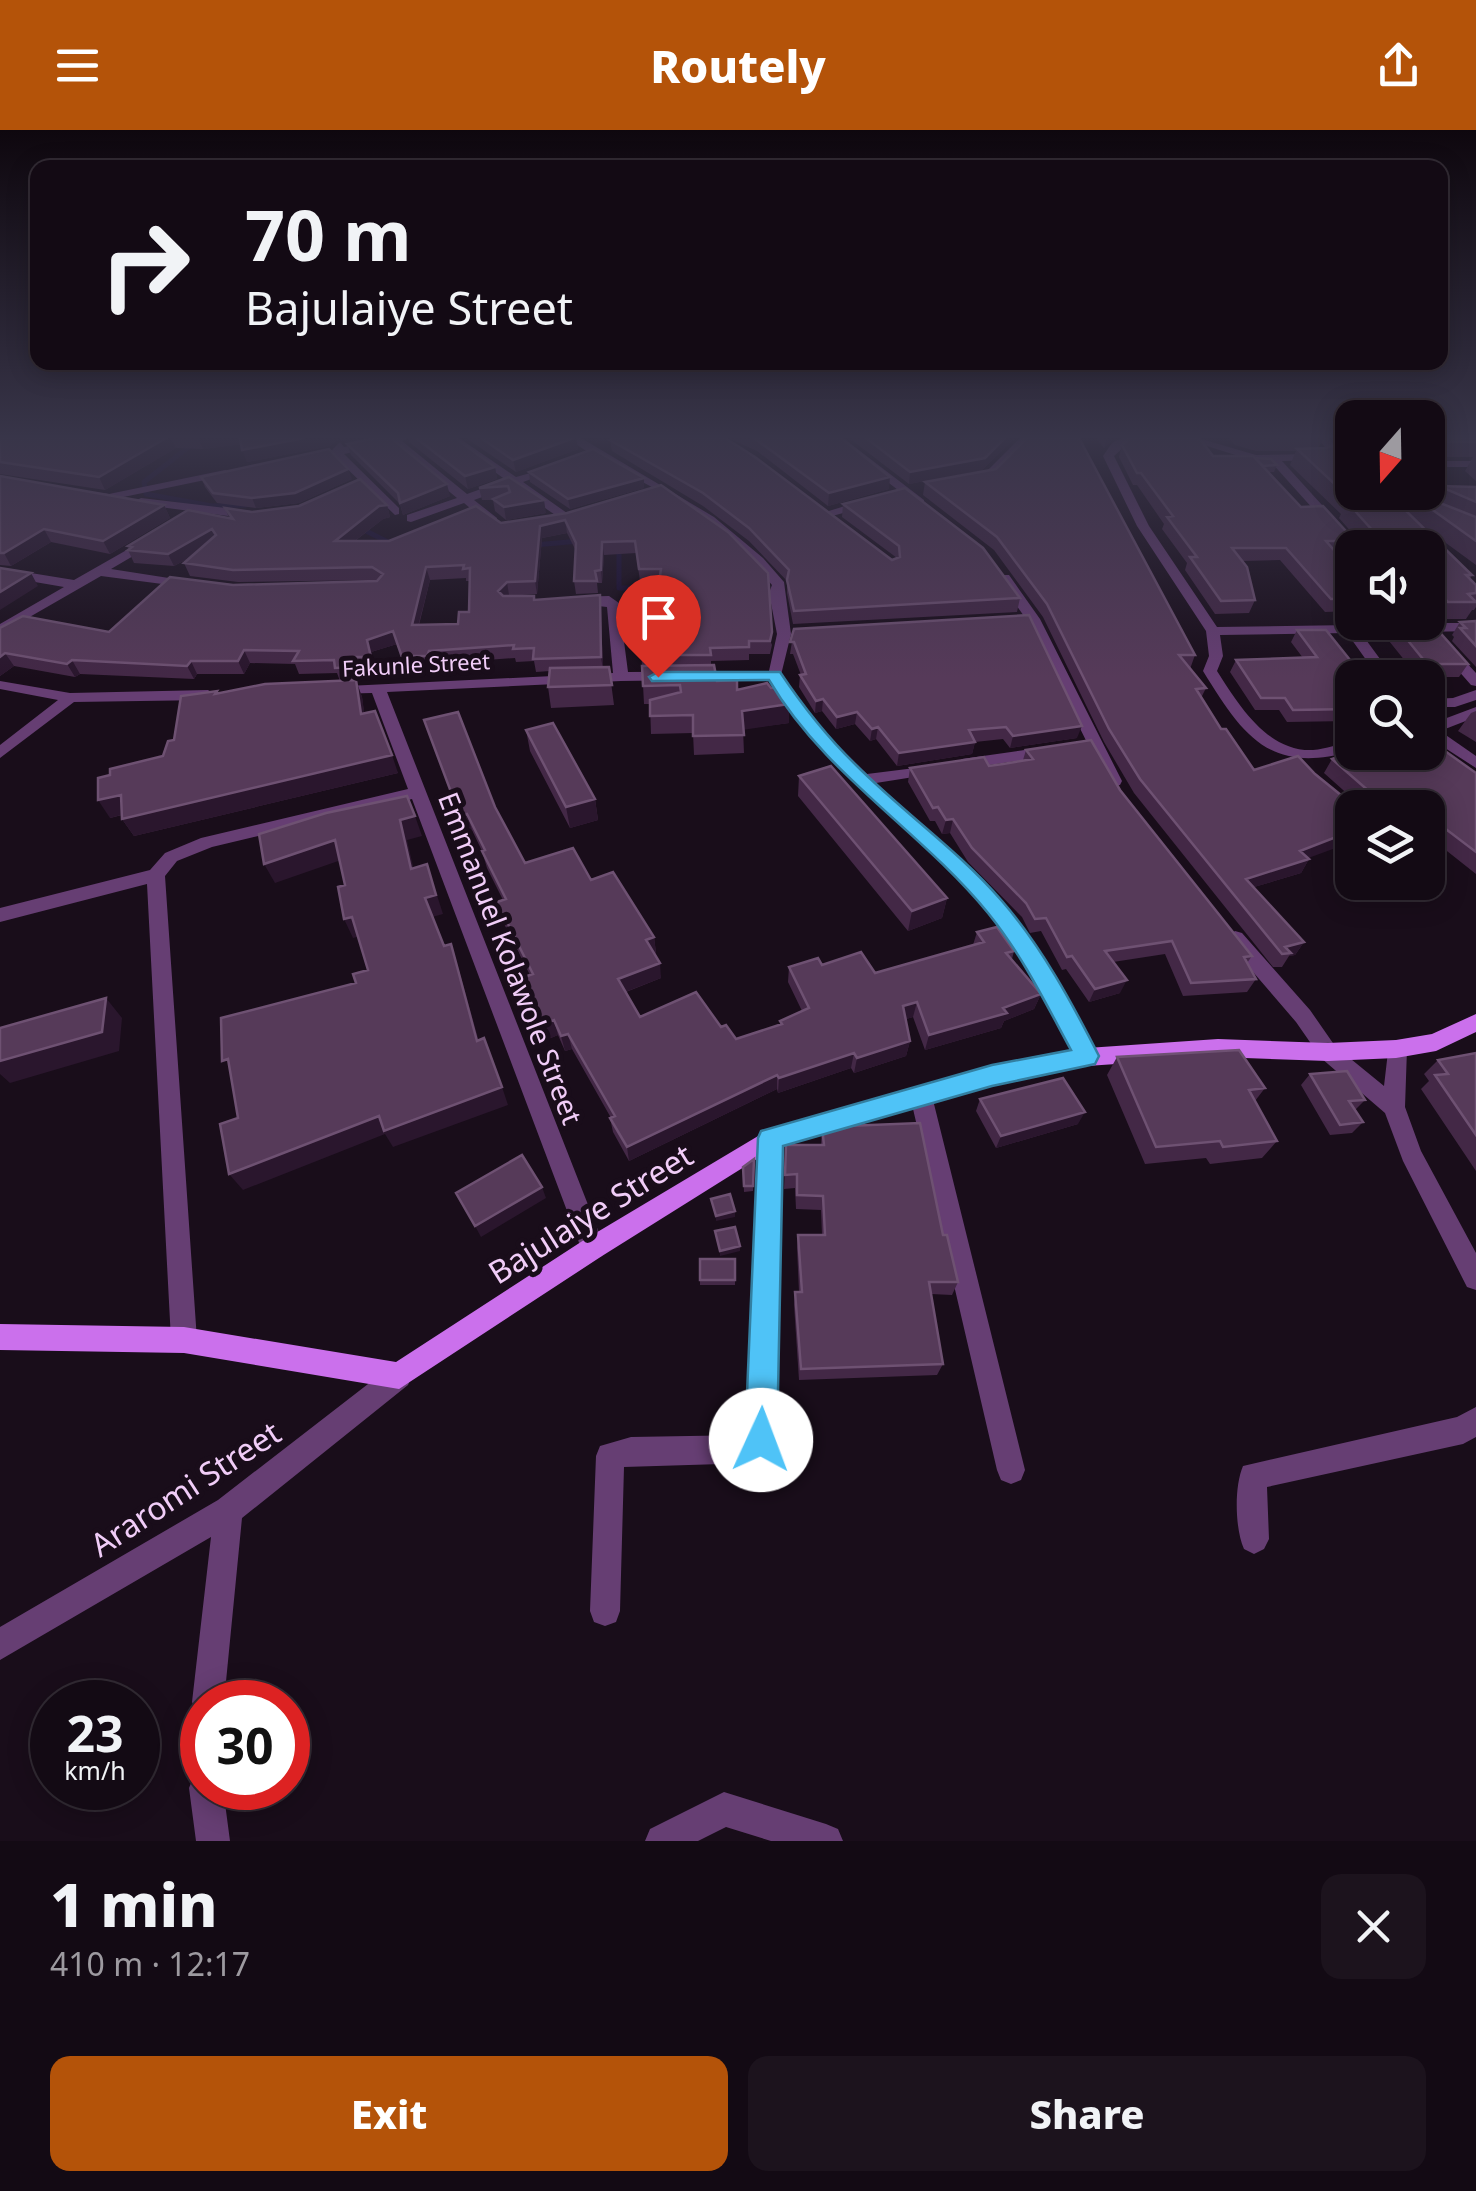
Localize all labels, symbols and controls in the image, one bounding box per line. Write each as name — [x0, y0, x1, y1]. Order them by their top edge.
text: Routely — [650, 35, 826, 96]
icon: menu — [50, 38, 105, 93]
icon: share — [1371, 38, 1426, 93]
text: 70 m — [245, 186, 412, 282]
icon: right — [80, 200, 210, 330]
text: Bajulaiye Street — [245, 277, 573, 338]
north arrow — [1335, 400, 1445, 510]
map controls — [1335, 400, 1445, 900]
button: sound — [1335, 530, 1445, 640]
pin — [616, 575, 701, 678]
icon: arrive — [631, 590, 686, 645]
street label: Fakunle Street — [341, 645, 491, 683]
button: search — [1335, 660, 1445, 770]
street label: Emmanuel Kolawole Street — [430, 786, 592, 1130]
button: layers — [1335, 790, 1445, 900]
street label: Bajulaiye Street — [480, 1133, 700, 1293]
position arrow — [709, 1388, 813, 1492]
street label: Araromi Street — [82, 1410, 288, 1566]
speed limit sign: 30 — [180, 1680, 310, 1810]
text: 23 — [66, 1699, 124, 1767]
text: km/h — [64, 1753, 126, 1787]
text: 1 min — [50, 1863, 218, 1945]
button: close — [1321, 1874, 1426, 1979]
text: 410 m · 12:17 — [50, 1942, 250, 1985]
button: Exit — [50, 2056, 728, 2171]
button: Share — [748, 2056, 1426, 2171]

